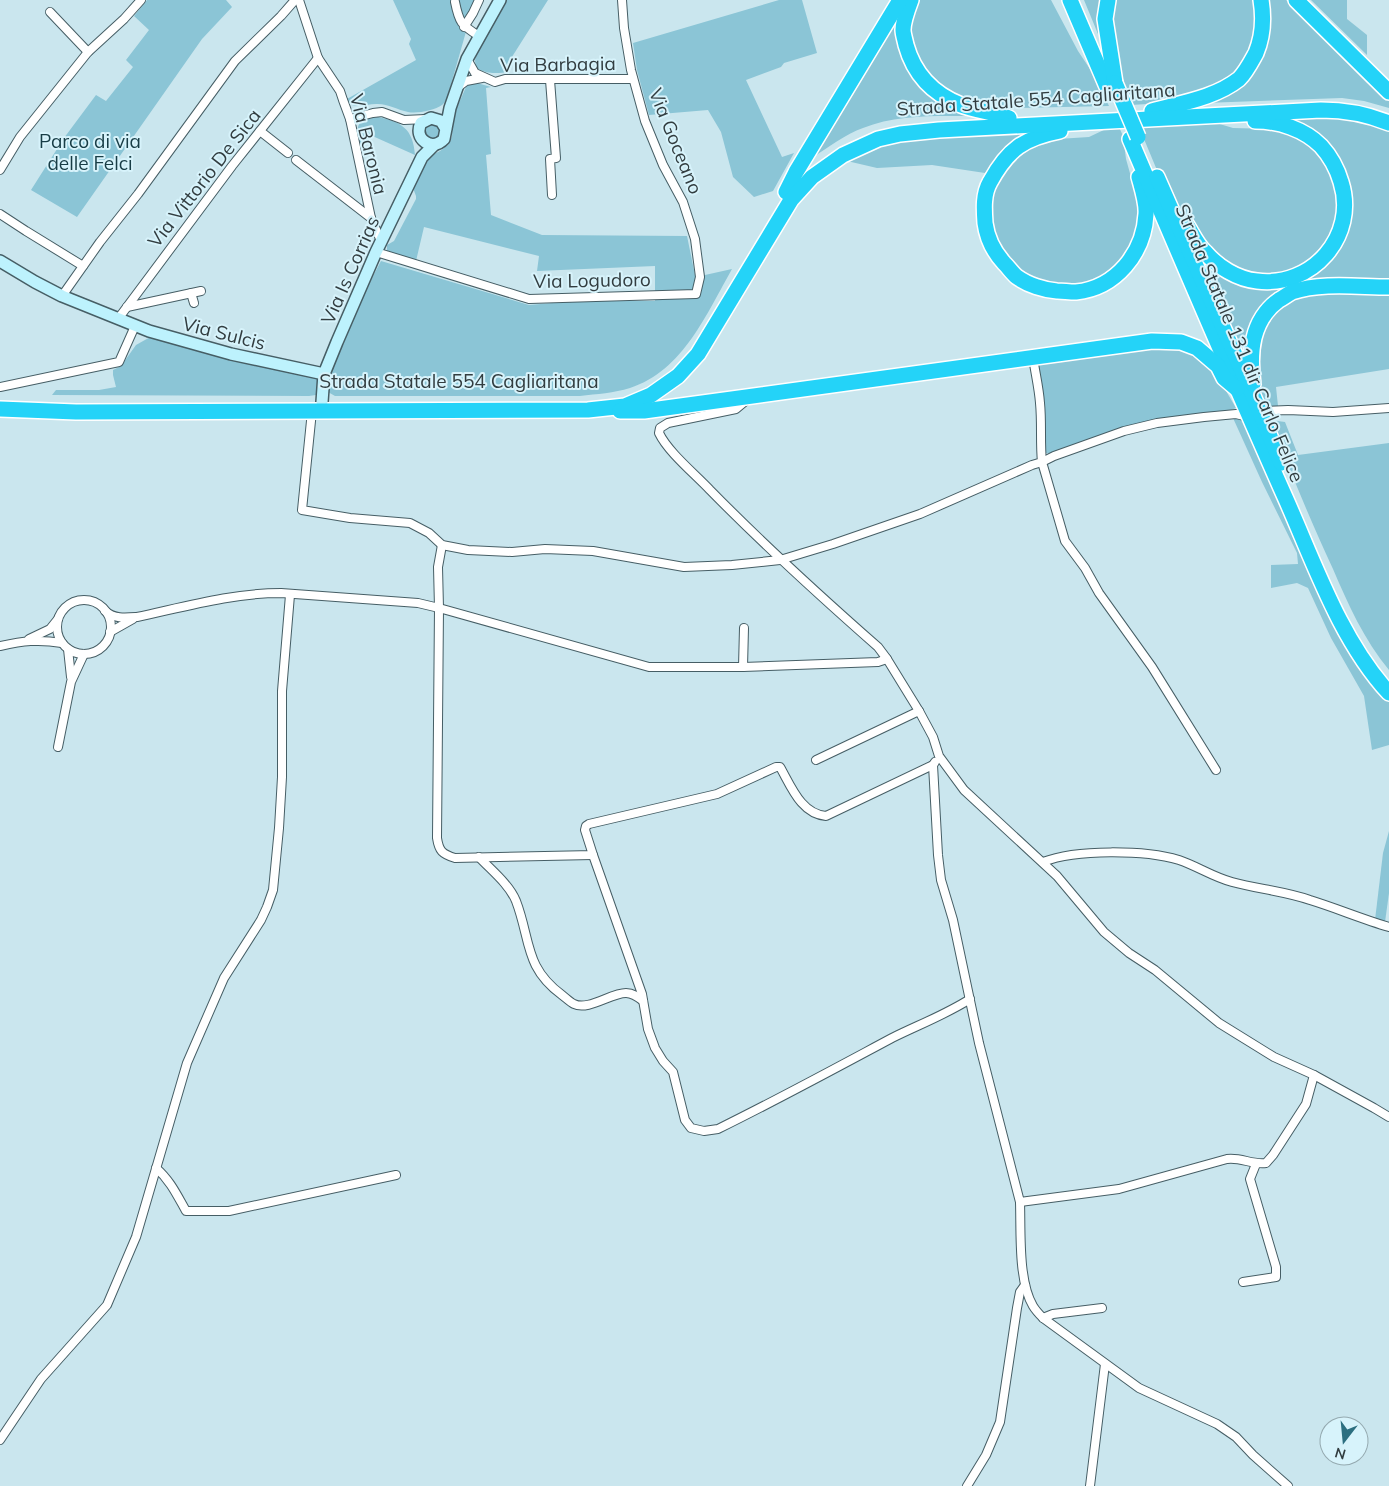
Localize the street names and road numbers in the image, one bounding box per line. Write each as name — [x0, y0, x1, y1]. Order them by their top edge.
street label: Via Barbagia — [500, 51, 616, 77]
street label: Strada Statale 554 Cagliaritana — [896, 77, 1176, 121]
street label: Via Goceano — [644, 85, 708, 197]
street label: Via Baronia — [345, 91, 393, 197]
street label: Via Vittorio De Sica — [142, 104, 266, 252]
street label: Strada Statale 131 dir Carlo Felice — [1170, 200, 1310, 486]
street label: Via Is Corrias — [315, 212, 385, 328]
street label: Via Logudoro — [533, 267, 651, 293]
street label: Via Sulcis — [180, 311, 268, 355]
street label: Strada Statale 554 Cagliaritana — [319, 369, 599, 393]

